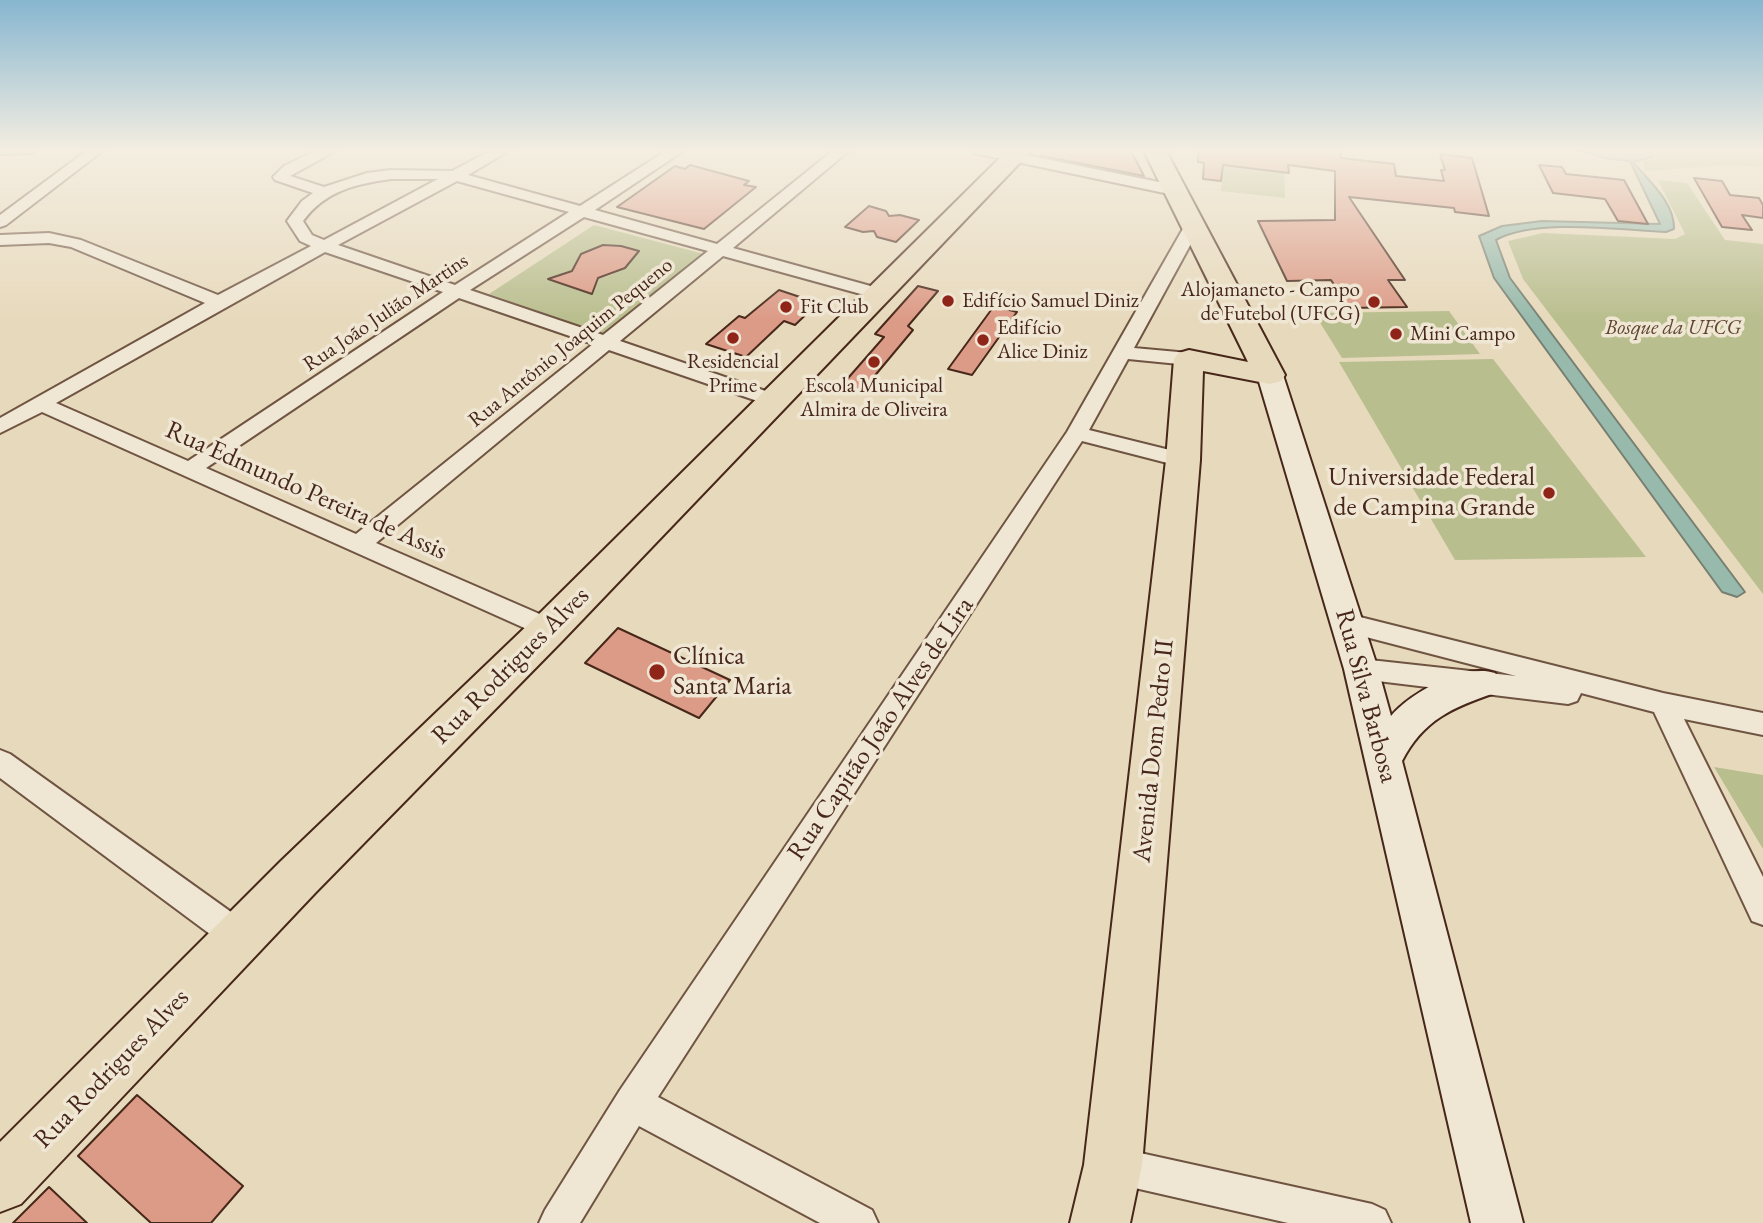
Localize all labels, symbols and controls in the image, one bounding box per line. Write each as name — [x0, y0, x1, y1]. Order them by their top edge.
street label: Rua João Julião Martins — [299, 248, 473, 378]
street label: Rua Antônio Joaquim Pequeno — [464, 253, 678, 433]
place label: Alojamaneto - Campo de Futebol (UFCG) — [1181, 277, 1360, 327]
place label: Edifício Samuel Diniz — [962, 288, 1139, 314]
marker: Edifício Samuel Diniz — [940, 293, 956, 309]
place label: Fit Club — [800, 294, 869, 320]
marker: Alojamaneto - Campo de Futebol (UFCG) — [1366, 294, 1382, 310]
marker: Fit Club — [778, 299, 794, 315]
place label: Edifício Alice Diniz — [997, 315, 1087, 365]
park label: Bosque da UFCG — [1605, 315, 1741, 341]
place label: Mini Campo — [1410, 321, 1515, 347]
marker: Mini Campo — [1388, 326, 1404, 342]
marker: Residencial Prime — [725, 330, 741, 346]
marker: Edifício Alice Diniz — [975, 332, 991, 348]
place label: Residencial Prime — [687, 349, 779, 399]
marker: Escola Municipal Almira de Oliveira — [866, 354, 882, 370]
place label: Escola Municipal Almira de Oliveira — [800, 373, 948, 423]
street label: Rua Edmundo Pereira de Assis — [161, 415, 451, 567]
place label: Universidade Federal de Campina Grande — [1328, 462, 1535, 524]
marker: Universidade Federal de Campina Grande — [1541, 485, 1557, 501]
street label: Rua Rodrigues Alves — [426, 581, 596, 751]
street label: Rua Capitão João Alves de Lira — [781, 592, 981, 866]
street label: Rua Silva Barbosa — [1328, 606, 1404, 786]
street label: Avenida Dom Pedro II — [1127, 638, 1181, 864]
place label: Clínica Santa Maria — [673, 641, 792, 702]
marker: Clínica Santa Maria — [647, 662, 667, 682]
street label: Rua Rodrigues Alves — [28, 983, 196, 1155]

